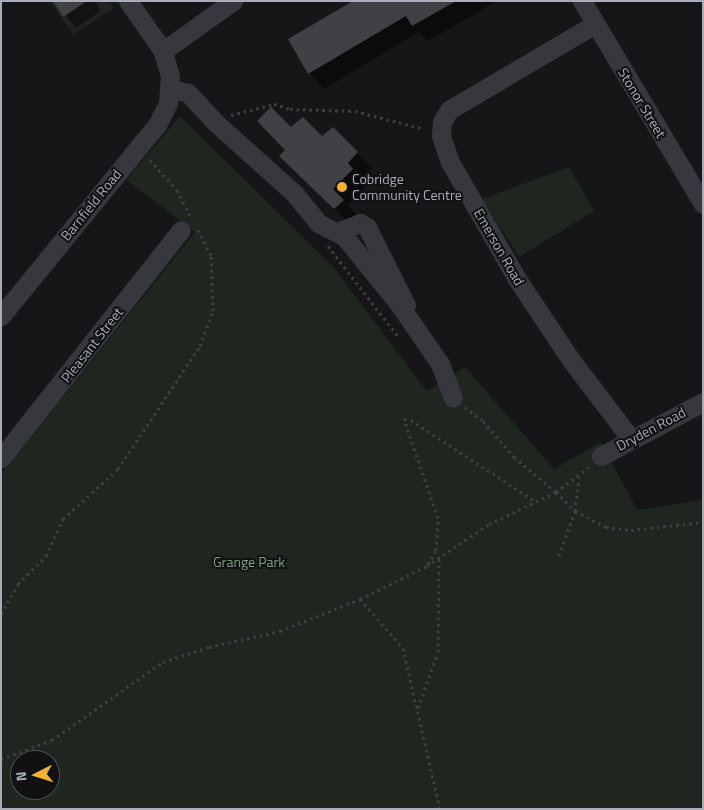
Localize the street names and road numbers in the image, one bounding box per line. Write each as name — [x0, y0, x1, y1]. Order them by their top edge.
street label: Stonor Street — [615, 65, 669, 141]
street label: Barnfield Road — [57, 166, 125, 244]
street label: Emerson Road — [470, 205, 528, 289]
street label: Pleasant Street — [57, 304, 127, 386]
street label: Dryden Road — [614, 404, 688, 454]

